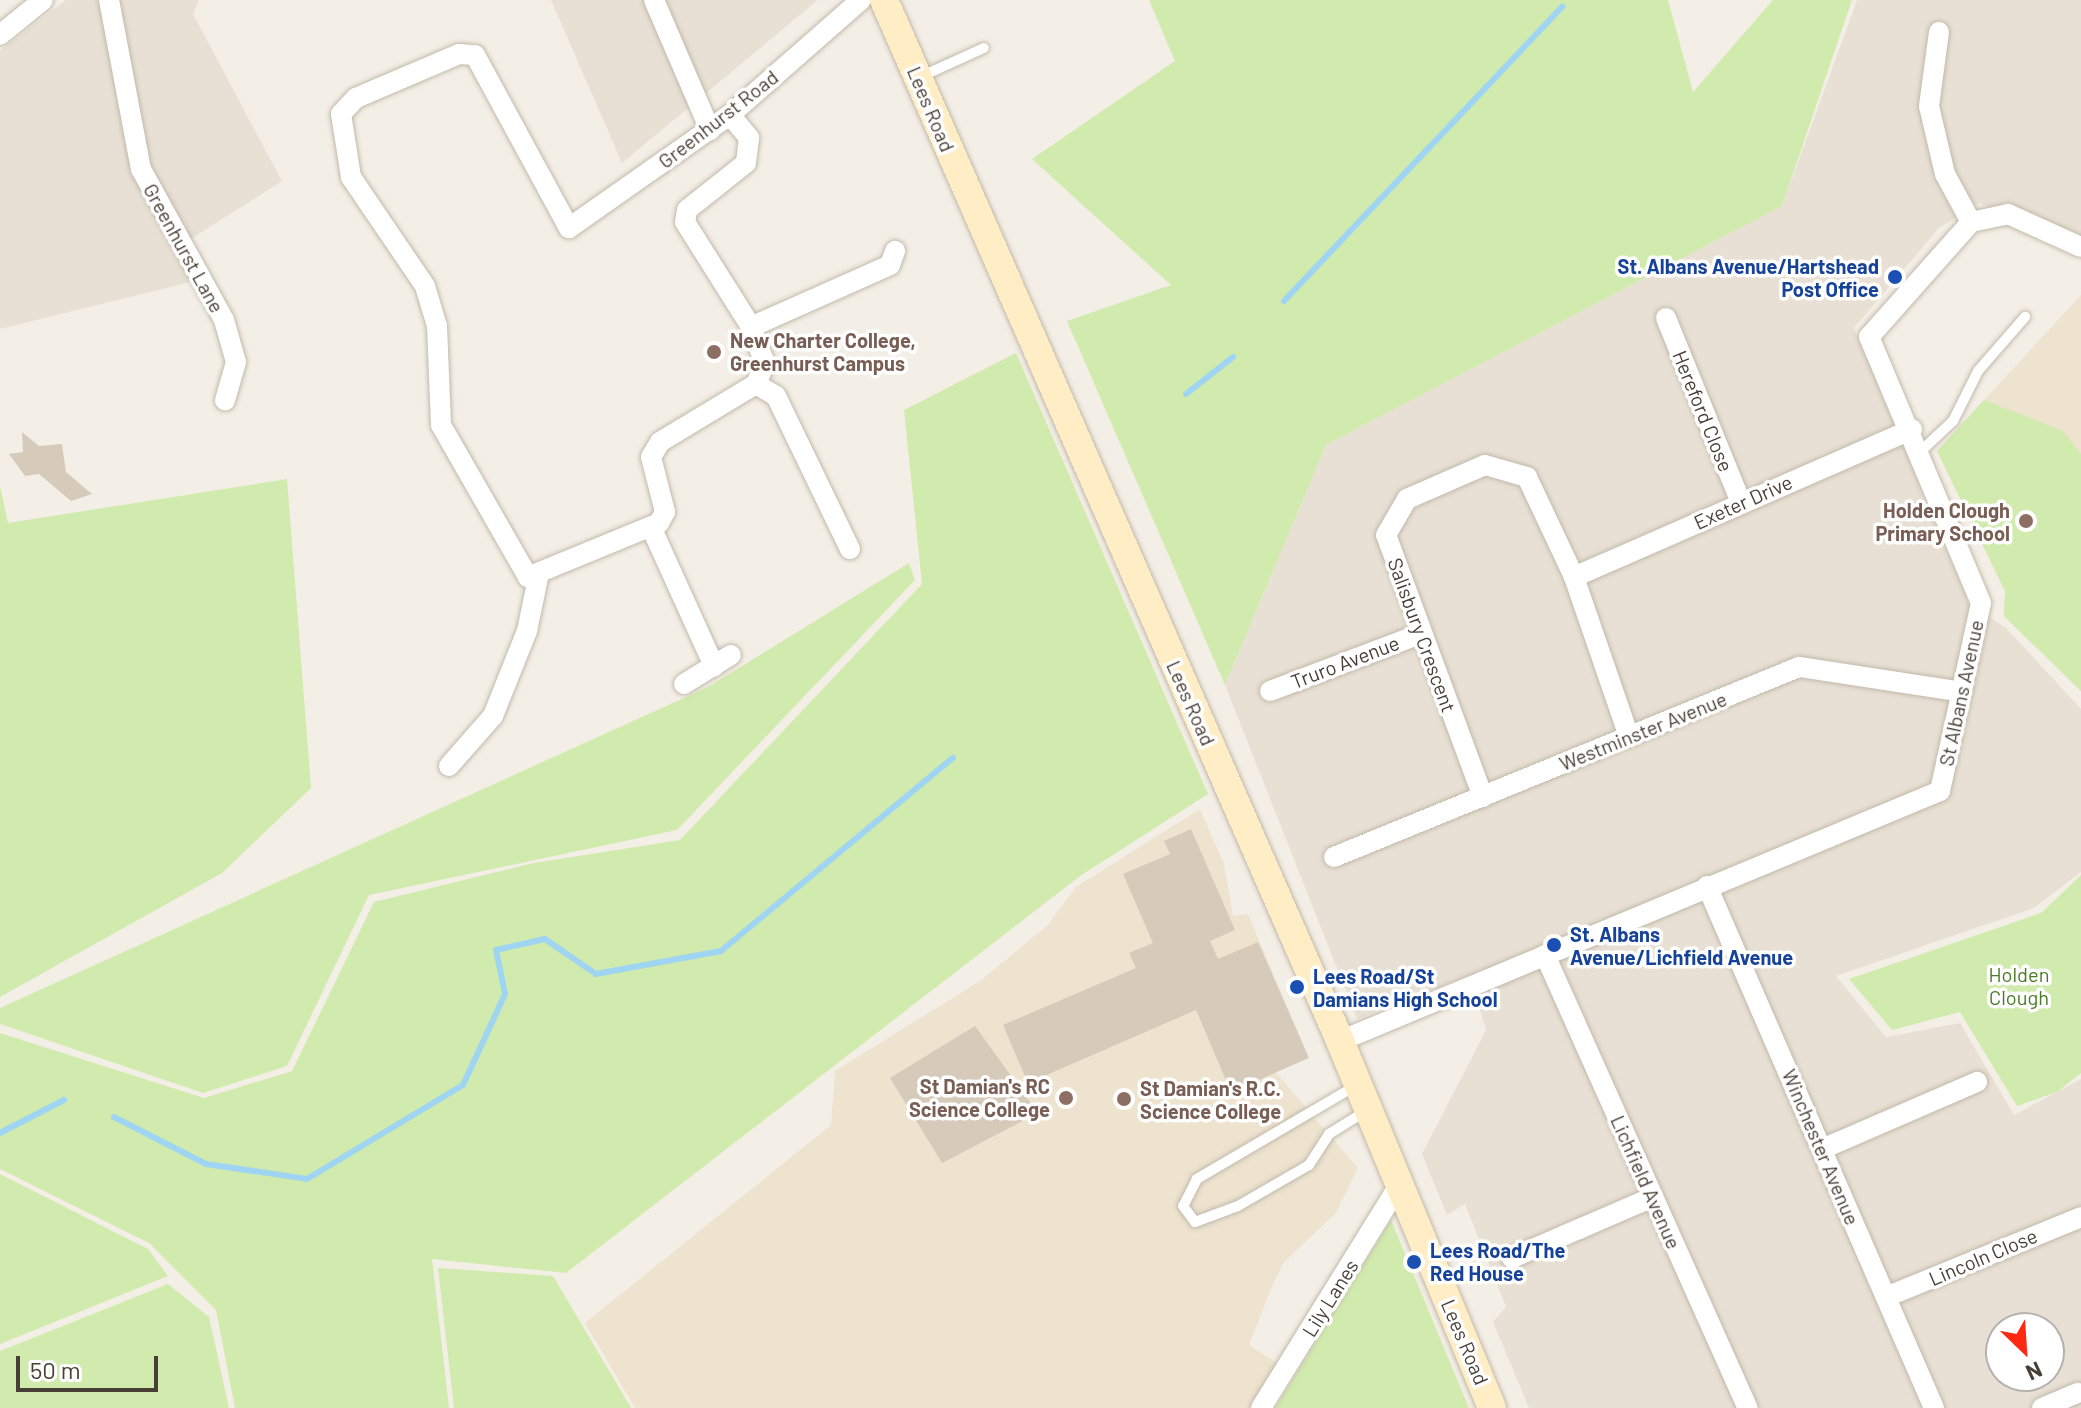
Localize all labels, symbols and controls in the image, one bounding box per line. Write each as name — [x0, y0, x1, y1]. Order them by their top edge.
street label: Lees Road — [902, 63, 960, 155]
street label: Greenhurst Road — [653, 65, 783, 173]
street label: Greenhurst Lane — [139, 179, 229, 317]
place label: St. Albans Avenue/Hartshead Post Office — [1618, 254, 1879, 301]
marker: St. Albans Avenue/Hartshead Post Office — [1886, 268, 1904, 286]
place label: New Charter College, Greenhurst Campus — [730, 328, 916, 375]
marker: New Charter College, Greenhurst Campus — [705, 343, 723, 361]
street label: Hereford Close — [1668, 347, 1738, 475]
street label: Exeter Drive — [1690, 470, 1796, 534]
place label: Holden Clough Primary School — [1875, 498, 2010, 545]
marker: Holden Clough Primary School — [2017, 512, 2035, 530]
street label: Salisbury Crescent — [1383, 555, 1461, 715]
street label: St Albans Avenue — [1934, 618, 1988, 768]
street label: Truro Avenue — [1288, 630, 1402, 694]
street label: Lees Road — [1162, 657, 1220, 749]
street label: Westminster Avenue — [1556, 686, 1730, 776]
place label: St. Albans Avenue/Lichfield Avenue — [1570, 922, 1793, 969]
marker: St. Albans Avenue/Lichfield Avenue — [1545, 936, 1563, 954]
park label: Holden Clough — [1989, 963, 2049, 1010]
place label: Lees Road/St Damians High School — [1313, 964, 1498, 1011]
marker: Lees Road/St Damians High School — [1288, 978, 1306, 996]
street label: Winchester Avenue — [1777, 1065, 1865, 1229]
place label: St Damian's RC Science College — [909, 1074, 1050, 1121]
place label: St Damian's R.C. Science College — [1140, 1076, 1281, 1123]
marker: St Damian's RC Science College — [1057, 1089, 1075, 1107]
marker: St Damian's R.C. Science College — [1115, 1090, 1133, 1108]
street label: Lichfield Avenue — [1606, 1112, 1686, 1252]
street label: Lincoln Close — [1925, 1223, 2041, 1291]
place label: Lees Road/The Red House — [1430, 1238, 1565, 1285]
marker: Lees Road/The Red House — [1405, 1253, 1423, 1271]
street label: Lily Lanes — [1297, 1255, 1363, 1341]
street label: Lees Road — [1436, 1296, 1494, 1388]
north arrow — [1985, 1312, 2065, 1392]
scale bar — [20, 1340, 162, 1390]
text: 50 m — [30, 1355, 81, 1384]
text: N — [2022, 1357, 2046, 1387]

